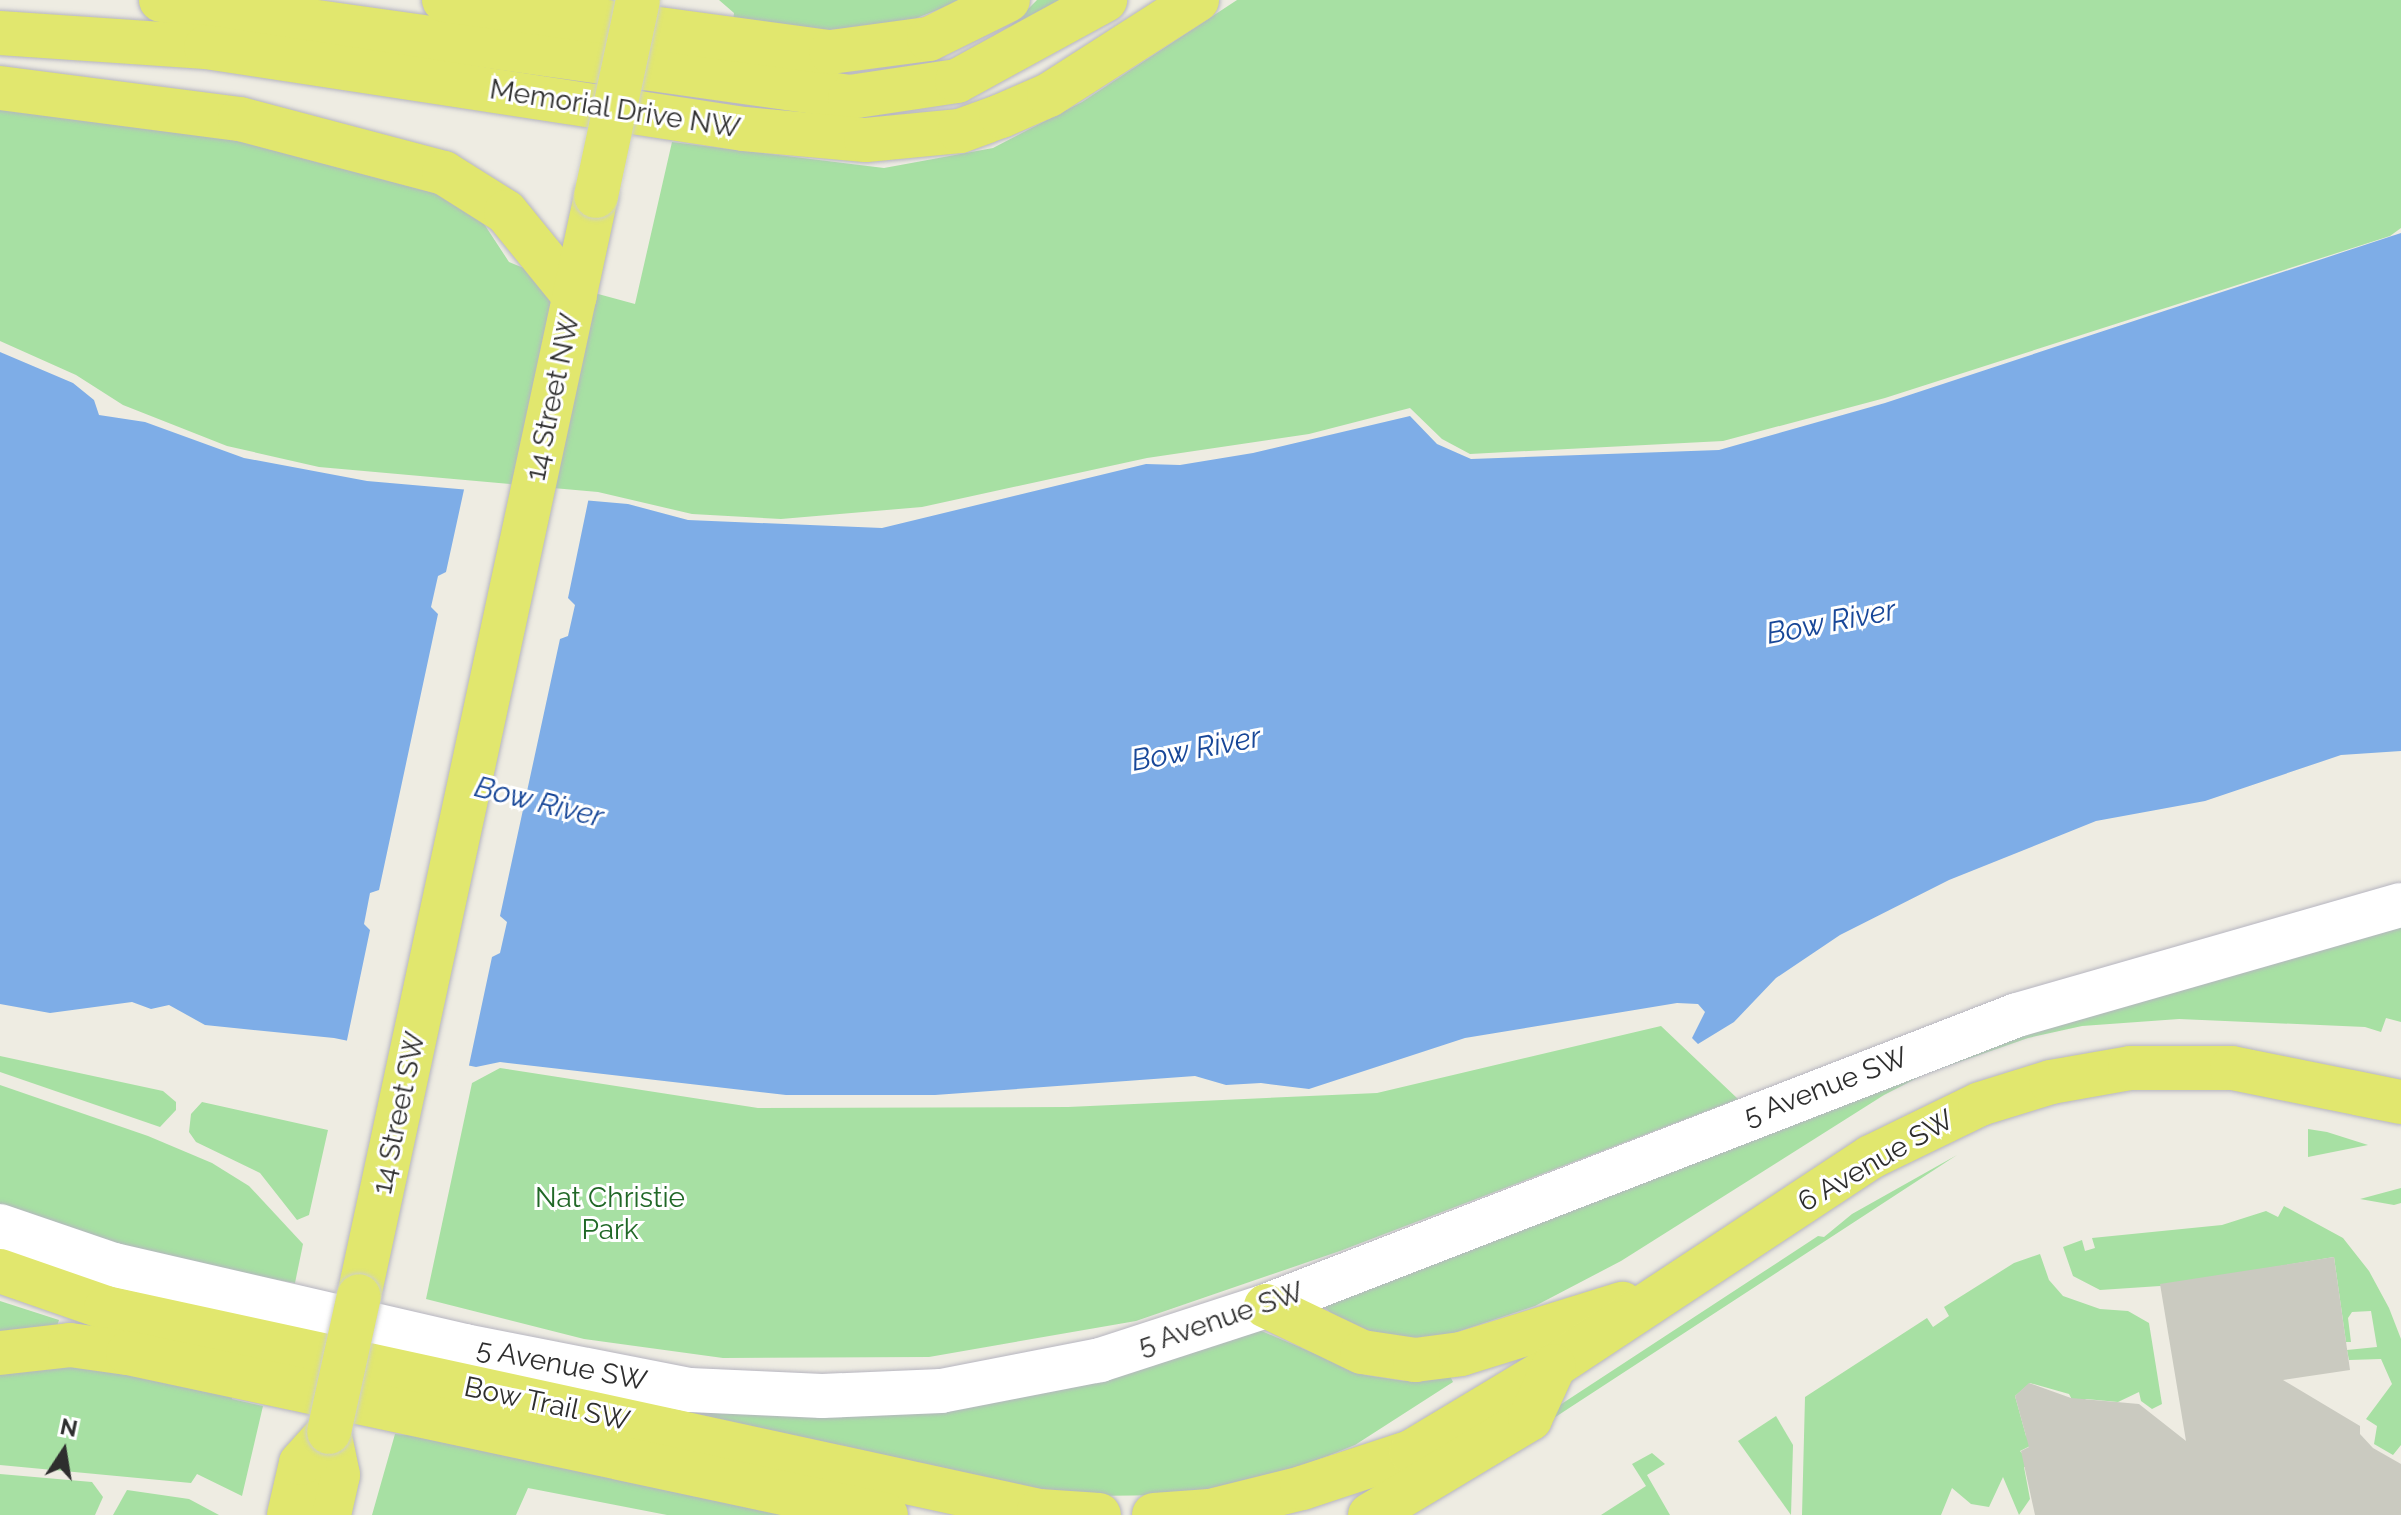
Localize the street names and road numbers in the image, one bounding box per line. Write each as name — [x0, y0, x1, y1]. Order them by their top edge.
street label: Memorial Drive NW — [487, 73, 743, 145]
street label: 14 Street NW — [519, 310, 587, 484]
street label: 14 Street SW — [365, 1029, 433, 1197]
street label: 5 Avenue SW — [1739, 1040, 1913, 1134]
street label: 6 Avenue SW — [1792, 1103, 1960, 1219]
street label: 5 Avenue SW — [1133, 1275, 1309, 1363]
street label: 5 Avenue SW — [474, 1332, 650, 1398]
street label: Bow Trail SW — [460, 1370, 634, 1438]

